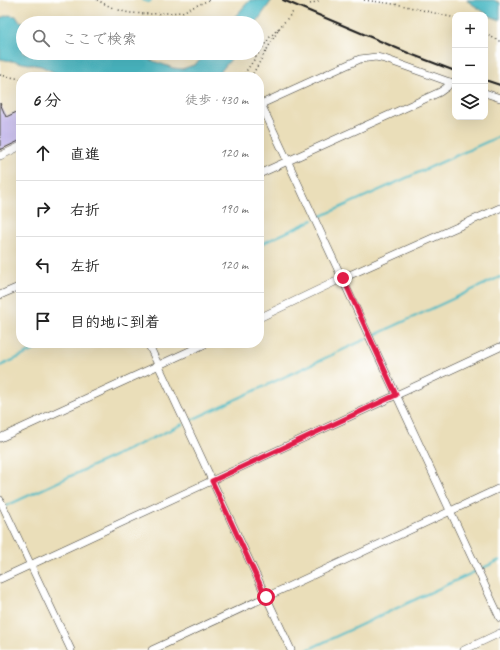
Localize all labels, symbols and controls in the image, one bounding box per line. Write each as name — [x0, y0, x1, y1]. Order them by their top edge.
map controls — [452, 12, 488, 120]
button: + — [452, 12, 488, 48]
search box — [16, 16, 264, 60]
icon: search — [30, 27, 52, 49]
text: ここで検索 — [62, 30, 137, 49]
button: − — [452, 48, 488, 84]
button: layers — [452, 84, 488, 120]
text: 6 分 — [32, 90, 61, 111]
text: 徒歩 · 430 m — [185, 92, 248, 108]
icon: ahead — [32, 142, 54, 164]
text: 直進 — [70, 145, 100, 164]
text: 120 m — [220, 145, 248, 161]
icon: right — [32, 198, 54, 220]
text: 右折 — [70, 201, 100, 220]
text: 190 m — [220, 201, 248, 217]
icon: left — [32, 254, 54, 276]
text: 左折 — [70, 257, 100, 276]
text: 120 m — [220, 257, 248, 273]
route end — [334, 269, 352, 287]
icon: arrive — [32, 310, 54, 332]
text: 目的地に到着 — [70, 313, 160, 332]
route start — [257, 588, 275, 606]

